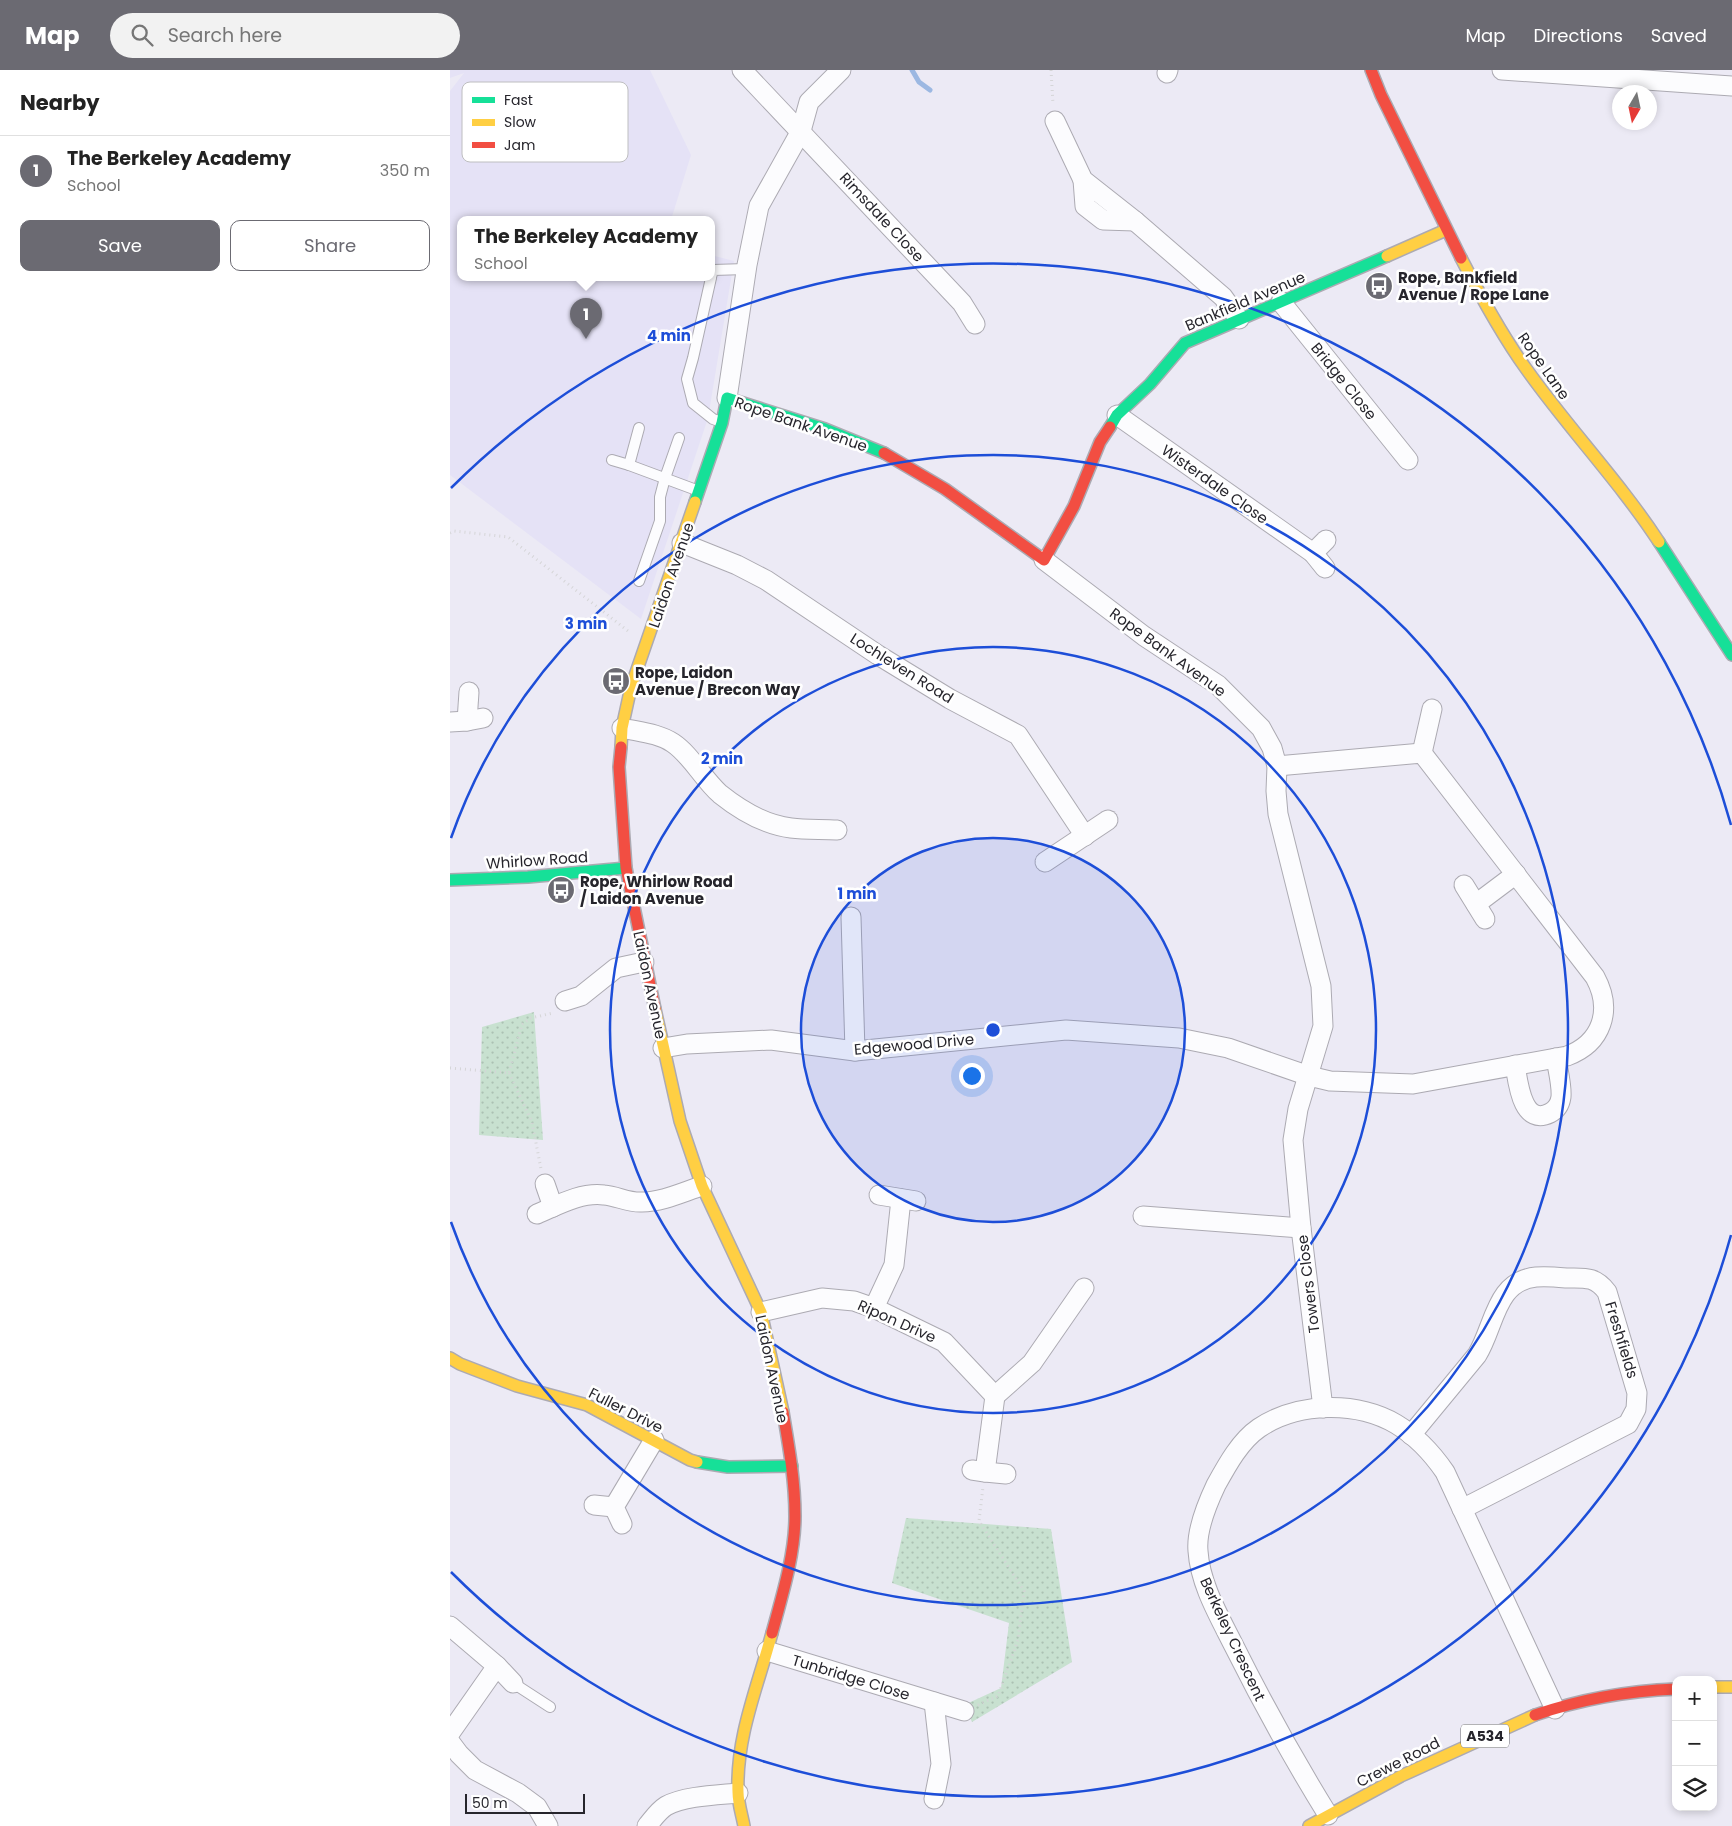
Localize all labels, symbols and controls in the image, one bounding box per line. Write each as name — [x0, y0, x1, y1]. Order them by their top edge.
search box — [110, 13, 460, 58]
text: Map — [25, 19, 80, 52]
icon: search — [128, 21, 156, 49]
text: Search here — [168, 22, 282, 49]
text: Map — [1466, 23, 1505, 48]
text: Directions — [1533, 23, 1623, 48]
text: Saved — [1651, 23, 1707, 48]
legend — [462, 82, 628, 162]
north arrow — [1612, 85, 1657, 130]
text: Nearby — [20, 88, 100, 117]
text: Fast — [504, 90, 533, 110]
text: Slow — [504, 112, 537, 132]
text: Jam — [504, 135, 535, 155]
text: The Berkeley Academy — [67, 145, 291, 172]
text: 1 — [33, 159, 39, 182]
text: 350 m — [380, 159, 430, 182]
street label: Rimsdale Close — [835, 168, 929, 266]
text: School — [67, 174, 121, 197]
popup — [457, 216, 715, 281]
button: Save — [20, 220, 220, 271]
button: Share — [230, 220, 430, 271]
text: The Berkeley Academy — [474, 223, 698, 250]
text: School — [474, 252, 528, 275]
street label: Bankfield Avenue — [1182, 266, 1308, 336]
place label: Rope, Bankfield Avenue / Rope Lane — [1398, 267, 1549, 305]
bus stop icon: Rope, Bankfield Avenue / Rope Lane — [1364, 271, 1394, 301]
pin: 1 — [570, 298, 602, 339]
text: 4 min — [647, 325, 691, 346]
street label: Rope Lane — [1513, 328, 1575, 404]
street label: Bridge Close — [1306, 338, 1382, 424]
street label: Rope Bank Avenue — [732, 391, 870, 457]
street label: Wisterdale Close — [1157, 439, 1273, 529]
street label: Laidon Avenue — [643, 520, 699, 630]
street label: Rope Bank Avenue — [1106, 603, 1230, 701]
text: 3 min — [565, 613, 607, 634]
street label: Lochleven Road — [846, 628, 958, 708]
place label: Rope, Laidon Avenue / Brecon Way — [635, 662, 801, 700]
bus stop icon: Rope, Laidon Avenue / Brecon Way — [601, 666, 631, 696]
text: 2 min — [701, 748, 743, 769]
street label: Whirlow Road — [485, 846, 589, 874]
place label: Rope, Whirlow Road / Laidon Avenue — [580, 871, 733, 909]
bus stop icon: Rope, Whirlow Road / Laidon Avenue — [546, 875, 576, 905]
text: 1 min — [837, 883, 877, 904]
street label: Laidon Avenue — [628, 929, 672, 1041]
centre of rings — [984, 1021, 1002, 1039]
street label: Edgewood Drive — [853, 1028, 975, 1060]
your location — [959, 1063, 985, 1089]
street label: Towers Close — [1292, 1234, 1324, 1334]
street label: Ripon Drive — [854, 1294, 940, 1348]
street label: Freshfields — [1600, 1299, 1644, 1381]
street label: Laidon Avenue — [750, 1313, 794, 1425]
street label: Fuller Drive — [585, 1382, 667, 1438]
street label: Berkeley Crescent — [1195, 1574, 1271, 1704]
street label: Tunbridge Close — [789, 1649, 913, 1705]
map controls — [1672, 1676, 1717, 1811]
button: + — [1672, 1676, 1717, 1721]
button: − — [1672, 1721, 1717, 1766]
road number: A534 — [1461, 1724, 1509, 1748]
street label: Crewe Road — [1353, 1732, 1443, 1792]
button: layers — [1672, 1766, 1717, 1811]
scale bar — [465, 1791, 585, 1814]
text: 50 m — [472, 1793, 508, 1813]

